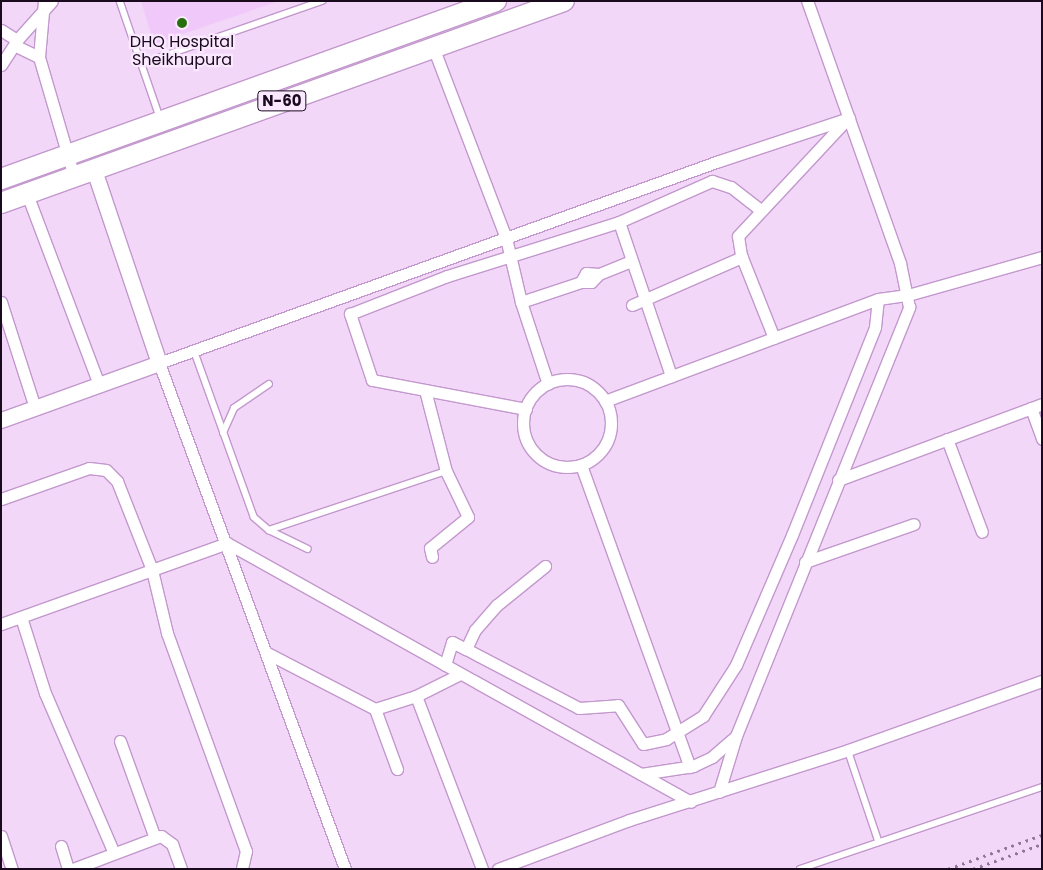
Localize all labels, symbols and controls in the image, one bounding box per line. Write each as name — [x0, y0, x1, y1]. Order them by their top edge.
marker: DHQ Hospital Sheikhupura — [175, 16, 189, 30]
place label: DHQ Hospital Sheikhupura — [130, 32, 234, 70]
road number: N-60 — [257, 88, 307, 114]

